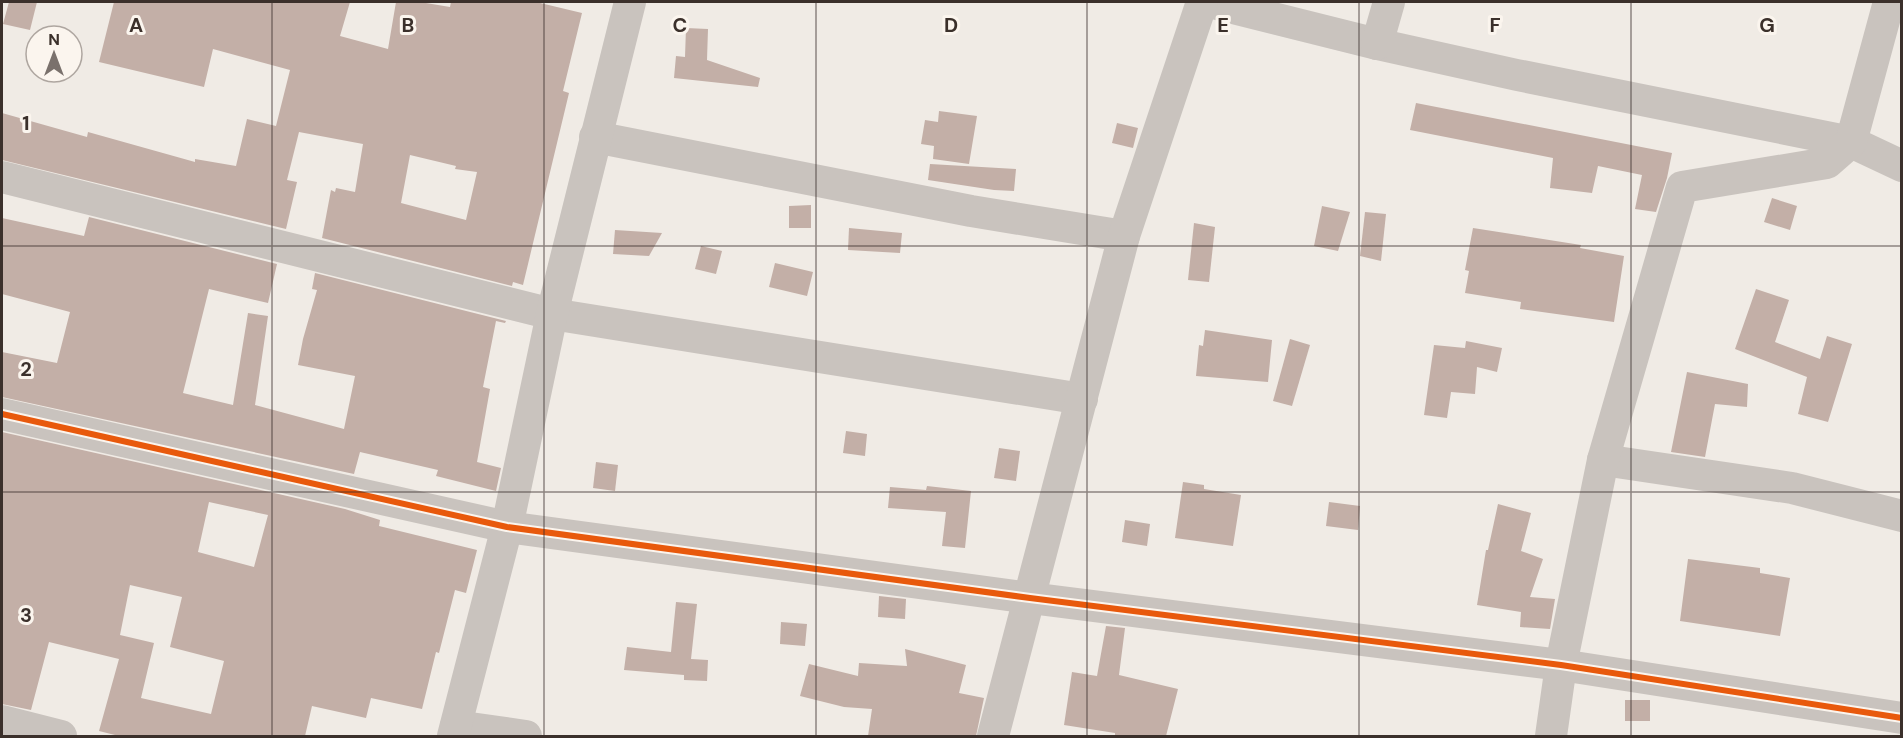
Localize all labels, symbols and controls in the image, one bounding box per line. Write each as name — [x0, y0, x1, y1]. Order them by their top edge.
text: A — [129, 12, 143, 38]
text: B — [402, 12, 414, 38]
text: C — [673, 12, 687, 38]
text: D — [944, 12, 958, 38]
text: E — [1217, 12, 1229, 38]
text: F — [1489, 12, 1501, 38]
text: G — [1759, 12, 1775, 38]
north arrow — [24, 24, 84, 84]
text: N — [48, 29, 60, 50]
text: 1 — [22, 110, 30, 136]
text: 2 — [20, 356, 32, 382]
text: 3 — [20, 602, 32, 628]

